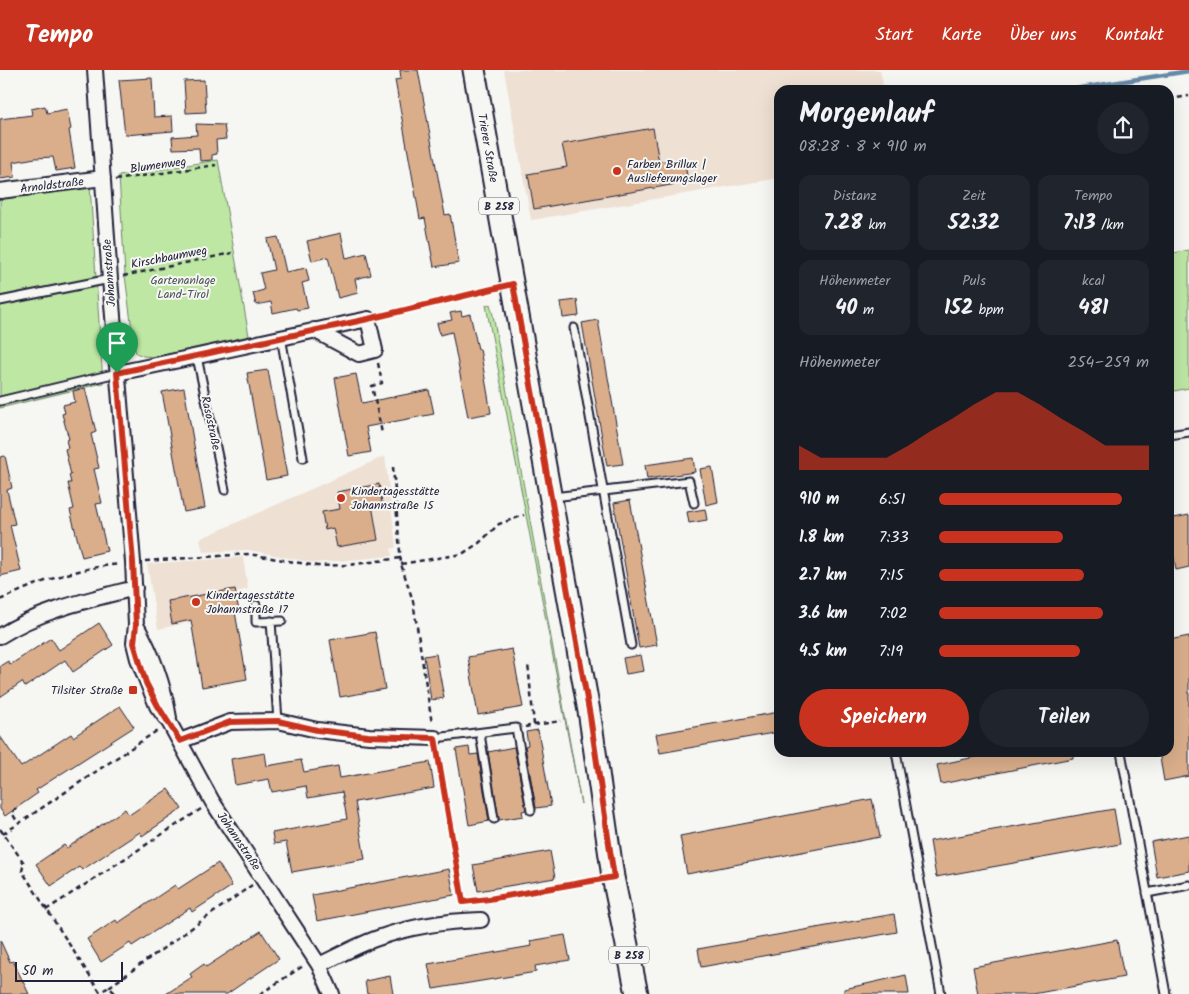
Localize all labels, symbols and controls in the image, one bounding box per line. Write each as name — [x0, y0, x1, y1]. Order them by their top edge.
text: Tempo — [25, 16, 93, 55]
text: Start — [875, 21, 913, 50]
text: Karte — [941, 21, 981, 50]
text: Über uns — [1009, 21, 1077, 50]
text: Kontakt — [1105, 21, 1164, 50]
text: Morgenlauf — [799, 92, 933, 137]
button: share — [1097, 102, 1149, 154]
street label: Trierer Straße — [472, 112, 503, 185]
text: 08:28 · 8 × 910 m — [799, 134, 926, 159]
street label: Blumenweg — [129, 152, 188, 179]
place label: Farben Brillux | Auslieferungslager — [627, 155, 718, 188]
marker: Farben Brillux | Auslieferungslager — [611, 165, 623, 177]
street label: Arnoldstraße — [19, 172, 85, 199]
text: Distanz — [833, 185, 877, 207]
text: Zeit — [962, 185, 986, 207]
text: Tempo — [1074, 185, 1112, 207]
road number: B 258 — [479, 198, 519, 214]
text: 7.28 — [823, 207, 863, 240]
text: 52:32 — [948, 207, 1000, 240]
text: 7:13 — [1063, 207, 1096, 240]
text: km — [863, 214, 886, 236]
text: /km — [1096, 214, 1124, 236]
street label: Johannstraße — [98, 238, 121, 307]
street label: Kirschbaumweg — [129, 241, 209, 274]
text: Höhenmeter — [819, 270, 890, 292]
text: Puls — [962, 270, 986, 292]
text: kcal — [1082, 270, 1105, 292]
park label: Gartenanlage Land-Tirol — [150, 271, 216, 304]
text: 40 — [835, 292, 857, 325]
text: 152 — [944, 292, 973, 325]
text: 481 — [1078, 292, 1108, 325]
text: m — [857, 299, 874, 321]
text: bpm — [973, 299, 1004, 321]
pin — [96, 322, 138, 373]
icon: arrive — [103, 329, 131, 357]
text: Höhenmeter — [799, 350, 880, 375]
text: 254–259 m — [1068, 350, 1149, 375]
street label: Rasostraße — [196, 394, 226, 453]
place label: Kindertagesstätte Johannstraße 15 — [351, 482, 440, 515]
text: 910 m — [799, 487, 839, 512]
text: 6:51 — [879, 487, 905, 512]
marker: Kindertagesstätte Johannstraße 15 — [335, 492, 347, 504]
text: 1.8 km — [799, 525, 844, 550]
text: 7:33 — [879, 525, 909, 550]
text: 2.7 km — [799, 563, 847, 588]
text: 7:15 — [879, 563, 904, 588]
place label: Kindertagesstätte Johannstraße 17 — [206, 586, 295, 619]
marker: Kindertagesstätte Johannstraße 17 — [190, 596, 202, 608]
text: 3.6 km — [799, 601, 847, 626]
text: 7:02 — [879, 601, 908, 626]
text: 4.5 km — [799, 639, 847, 664]
text: 7:19 — [879, 639, 903, 664]
place label: Tilsiter Straße — [51, 681, 124, 700]
marker: Tilsiter Straße — [127, 684, 139, 696]
button: Speichern — [799, 689, 969, 747]
button: Teilen — [979, 689, 1149, 747]
street label: Johannstraße — [212, 808, 266, 875]
road number: B 258 — [609, 946, 649, 964]
scale bar — [15, 959, 122, 982]
text: 50 m — [22, 960, 53, 982]

